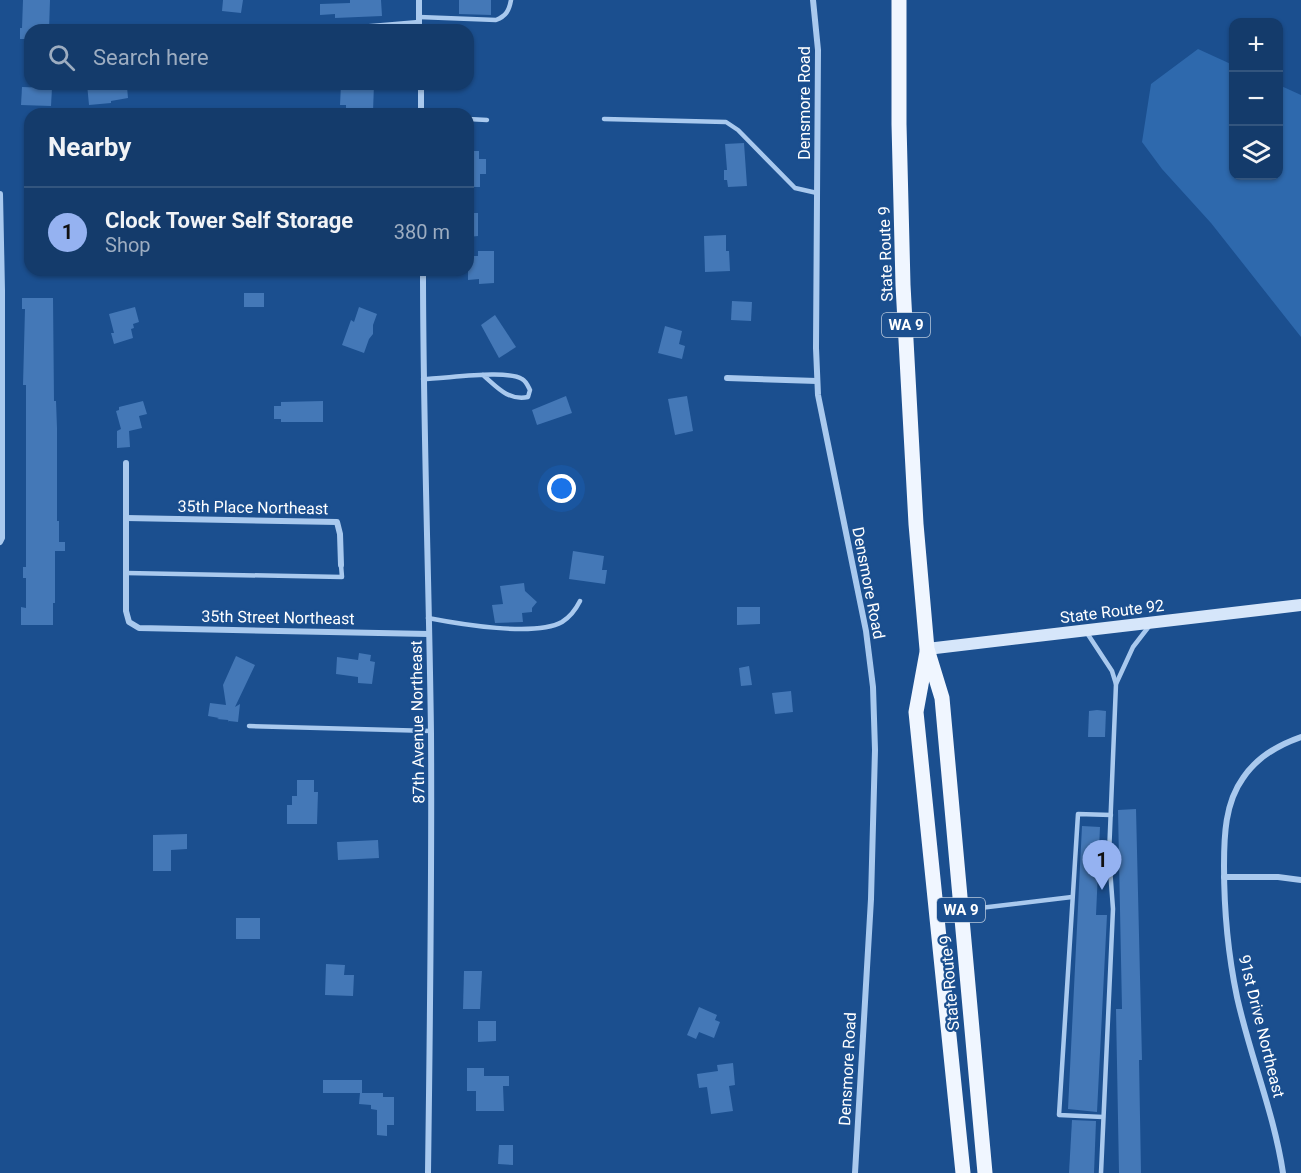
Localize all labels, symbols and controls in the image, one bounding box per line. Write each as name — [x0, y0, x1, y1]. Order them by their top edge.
map controls — [1229, 18, 1283, 180]
button: + — [1229, 18, 1283, 72]
search box — [24, 24, 474, 90]
icon: search — [45, 41, 78, 74]
text: Search here — [93, 45, 209, 70]
street label: Densmore Road — [795, 46, 814, 160]
button: − — [1229, 72, 1283, 126]
button: layers — [1229, 126, 1283, 180]
text: Nearby — [48, 132, 131, 162]
street label: State Route 9 — [874, 206, 897, 302]
text: Clock Tower Self Storage — [105, 208, 353, 233]
text: 1 — [62, 220, 73, 244]
text: 380 m — [394, 220, 450, 244]
text: Shop — [105, 233, 151, 257]
road number: WA 9 — [882, 313, 930, 337]
your location — [547, 474, 576, 503]
street label: 35th Place Northeast — [178, 497, 328, 518]
street label: Densmore Road — [848, 525, 889, 641]
street label: State Route 92 — [1059, 596, 1165, 627]
street label: 35th Street Northeast — [201, 607, 355, 628]
street label: 87th Avenue Northeast — [407, 640, 428, 804]
pin: 1 — [1082, 840, 1122, 890]
road number: WA 9 — [937, 898, 985, 922]
street label: State Route 9 — [936, 935, 963, 1031]
street label: 91st Drive Northeast — [1235, 953, 1288, 1099]
street label: Densmore Road — [835, 1012, 860, 1126]

